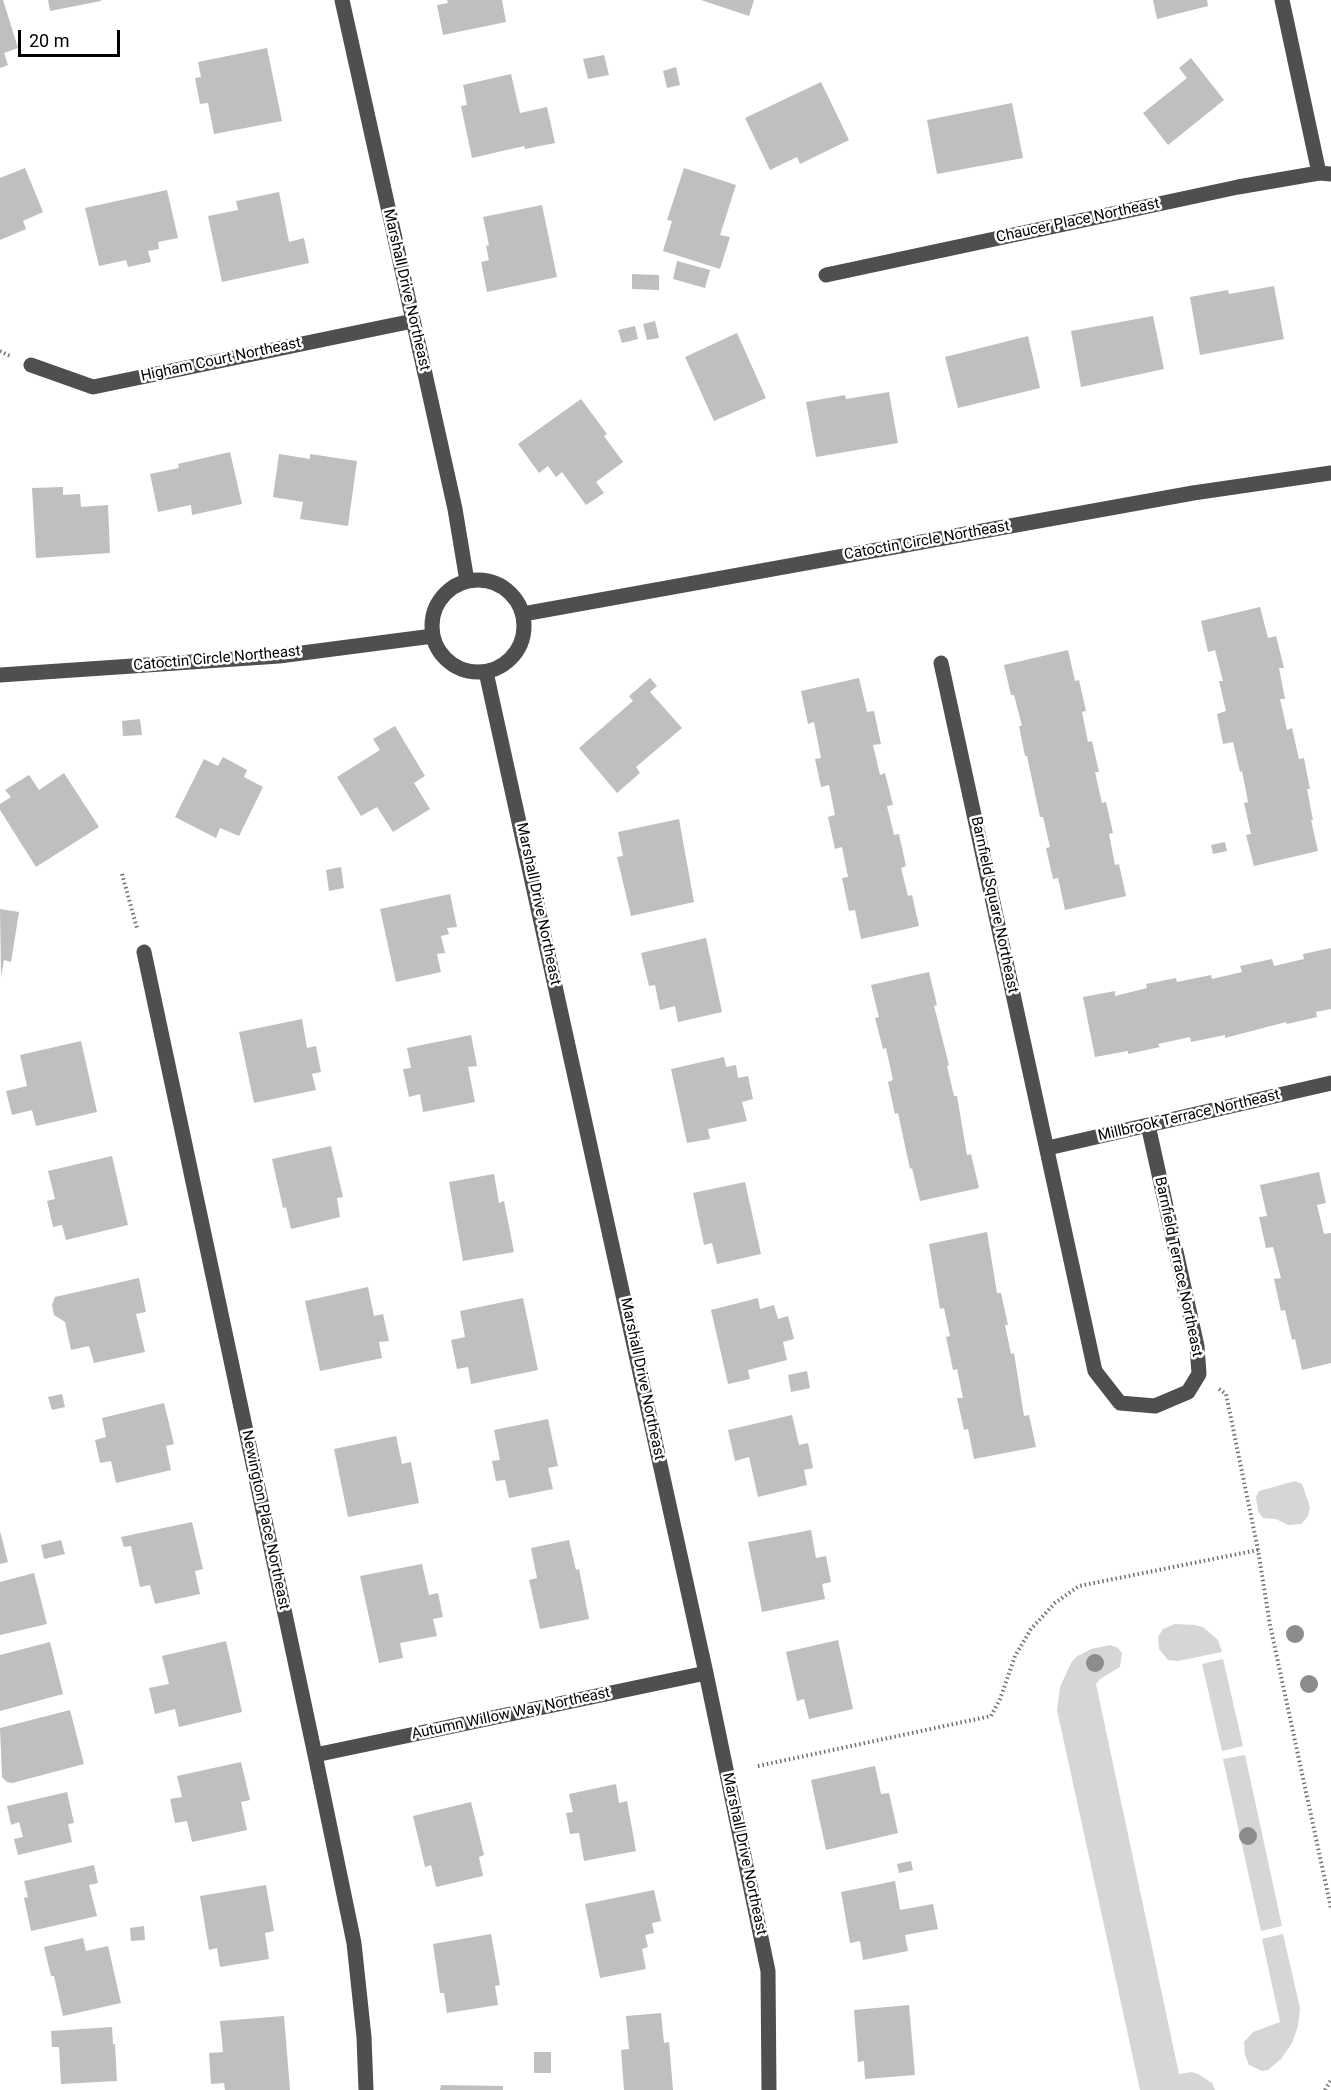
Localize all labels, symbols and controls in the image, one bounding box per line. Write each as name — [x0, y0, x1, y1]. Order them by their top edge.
scale bar — [21, 18, 123, 56]
text: 20 m — [29, 30, 69, 51]
street label: Chaucer Place Northeast — [995, 195, 1161, 247]
street label: Marshall Drive Northeast — [379, 207, 433, 373]
street label: Higham Court Northeast — [139, 334, 303, 386]
street label: Catoctin Circle Northeast — [843, 518, 1011, 564]
street label: Catoctin Circle Northeast — [133, 643, 301, 675]
street label: Barnfield Square Northeast — [966, 815, 1022, 995]
street label: Marshall Drive Northeast — [512, 821, 564, 987]
street label: Millbrook Terrace Northeast — [1096, 1086, 1282, 1146]
street label: Barnfield Terrace Northeast — [1150, 1175, 1206, 1359]
street label: Marshall Drive Northeast — [616, 1296, 668, 1462]
street label: Newington Place Northeast — [237, 1429, 293, 1611]
street label: Autumn Willow Way Northeast — [410, 1684, 612, 1744]
street label: Marshall Drive Northeast — [718, 1771, 770, 1937]

